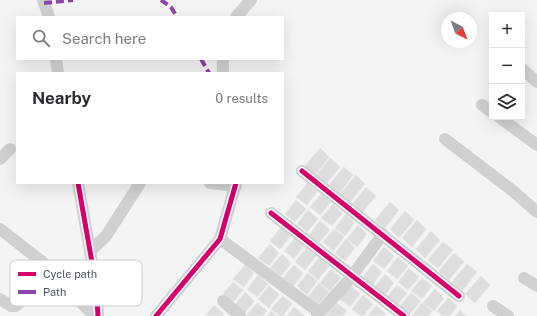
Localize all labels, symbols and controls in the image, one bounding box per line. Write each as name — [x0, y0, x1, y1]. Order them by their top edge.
north arrow — [441, 12, 477, 48]
map controls — [489, 12, 525, 120]
button: + — [489, 12, 525, 48]
search box — [16, 16, 284, 60]
icon: search — [30, 27, 52, 49]
text: Search here — [62, 30, 146, 47]
button: − — [489, 48, 525, 84]
button: layers — [489, 84, 525, 120]
text: Nearby — [32, 88, 91, 108]
text: 0 results — [215, 91, 268, 106]
legend — [10, 260, 142, 306]
text: Cycle path — [43, 268, 97, 280]
text: Path — [43, 286, 66, 298]

